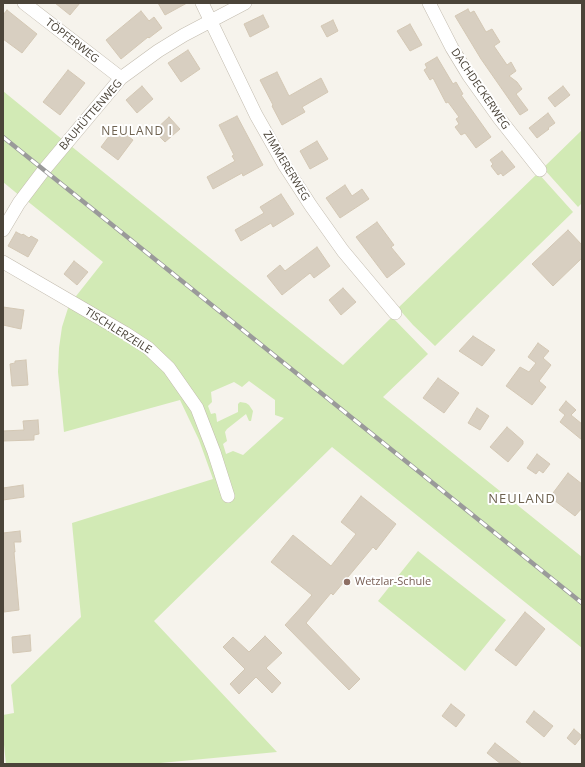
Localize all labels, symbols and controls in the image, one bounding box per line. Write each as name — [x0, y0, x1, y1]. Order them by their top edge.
street label: TÖPFERWEG — [43, 16, 101, 66]
street label: DACHDECKERWEG — [448, 46, 512, 132]
street label: BAUHÜTTENWEG — [57, 77, 125, 153]
district label: NEULAND I — [101, 125, 173, 139]
street label: ZIMMERERWEG — [260, 129, 312, 203]
street label: TISCHLERZEILE — [82, 305, 154, 357]
district label: NEULAND — [488, 491, 556, 507]
place label: Wetzlar-Schule — [355, 575, 431, 589]
marker: Wetzlar-Schule — [342, 577, 352, 587]

